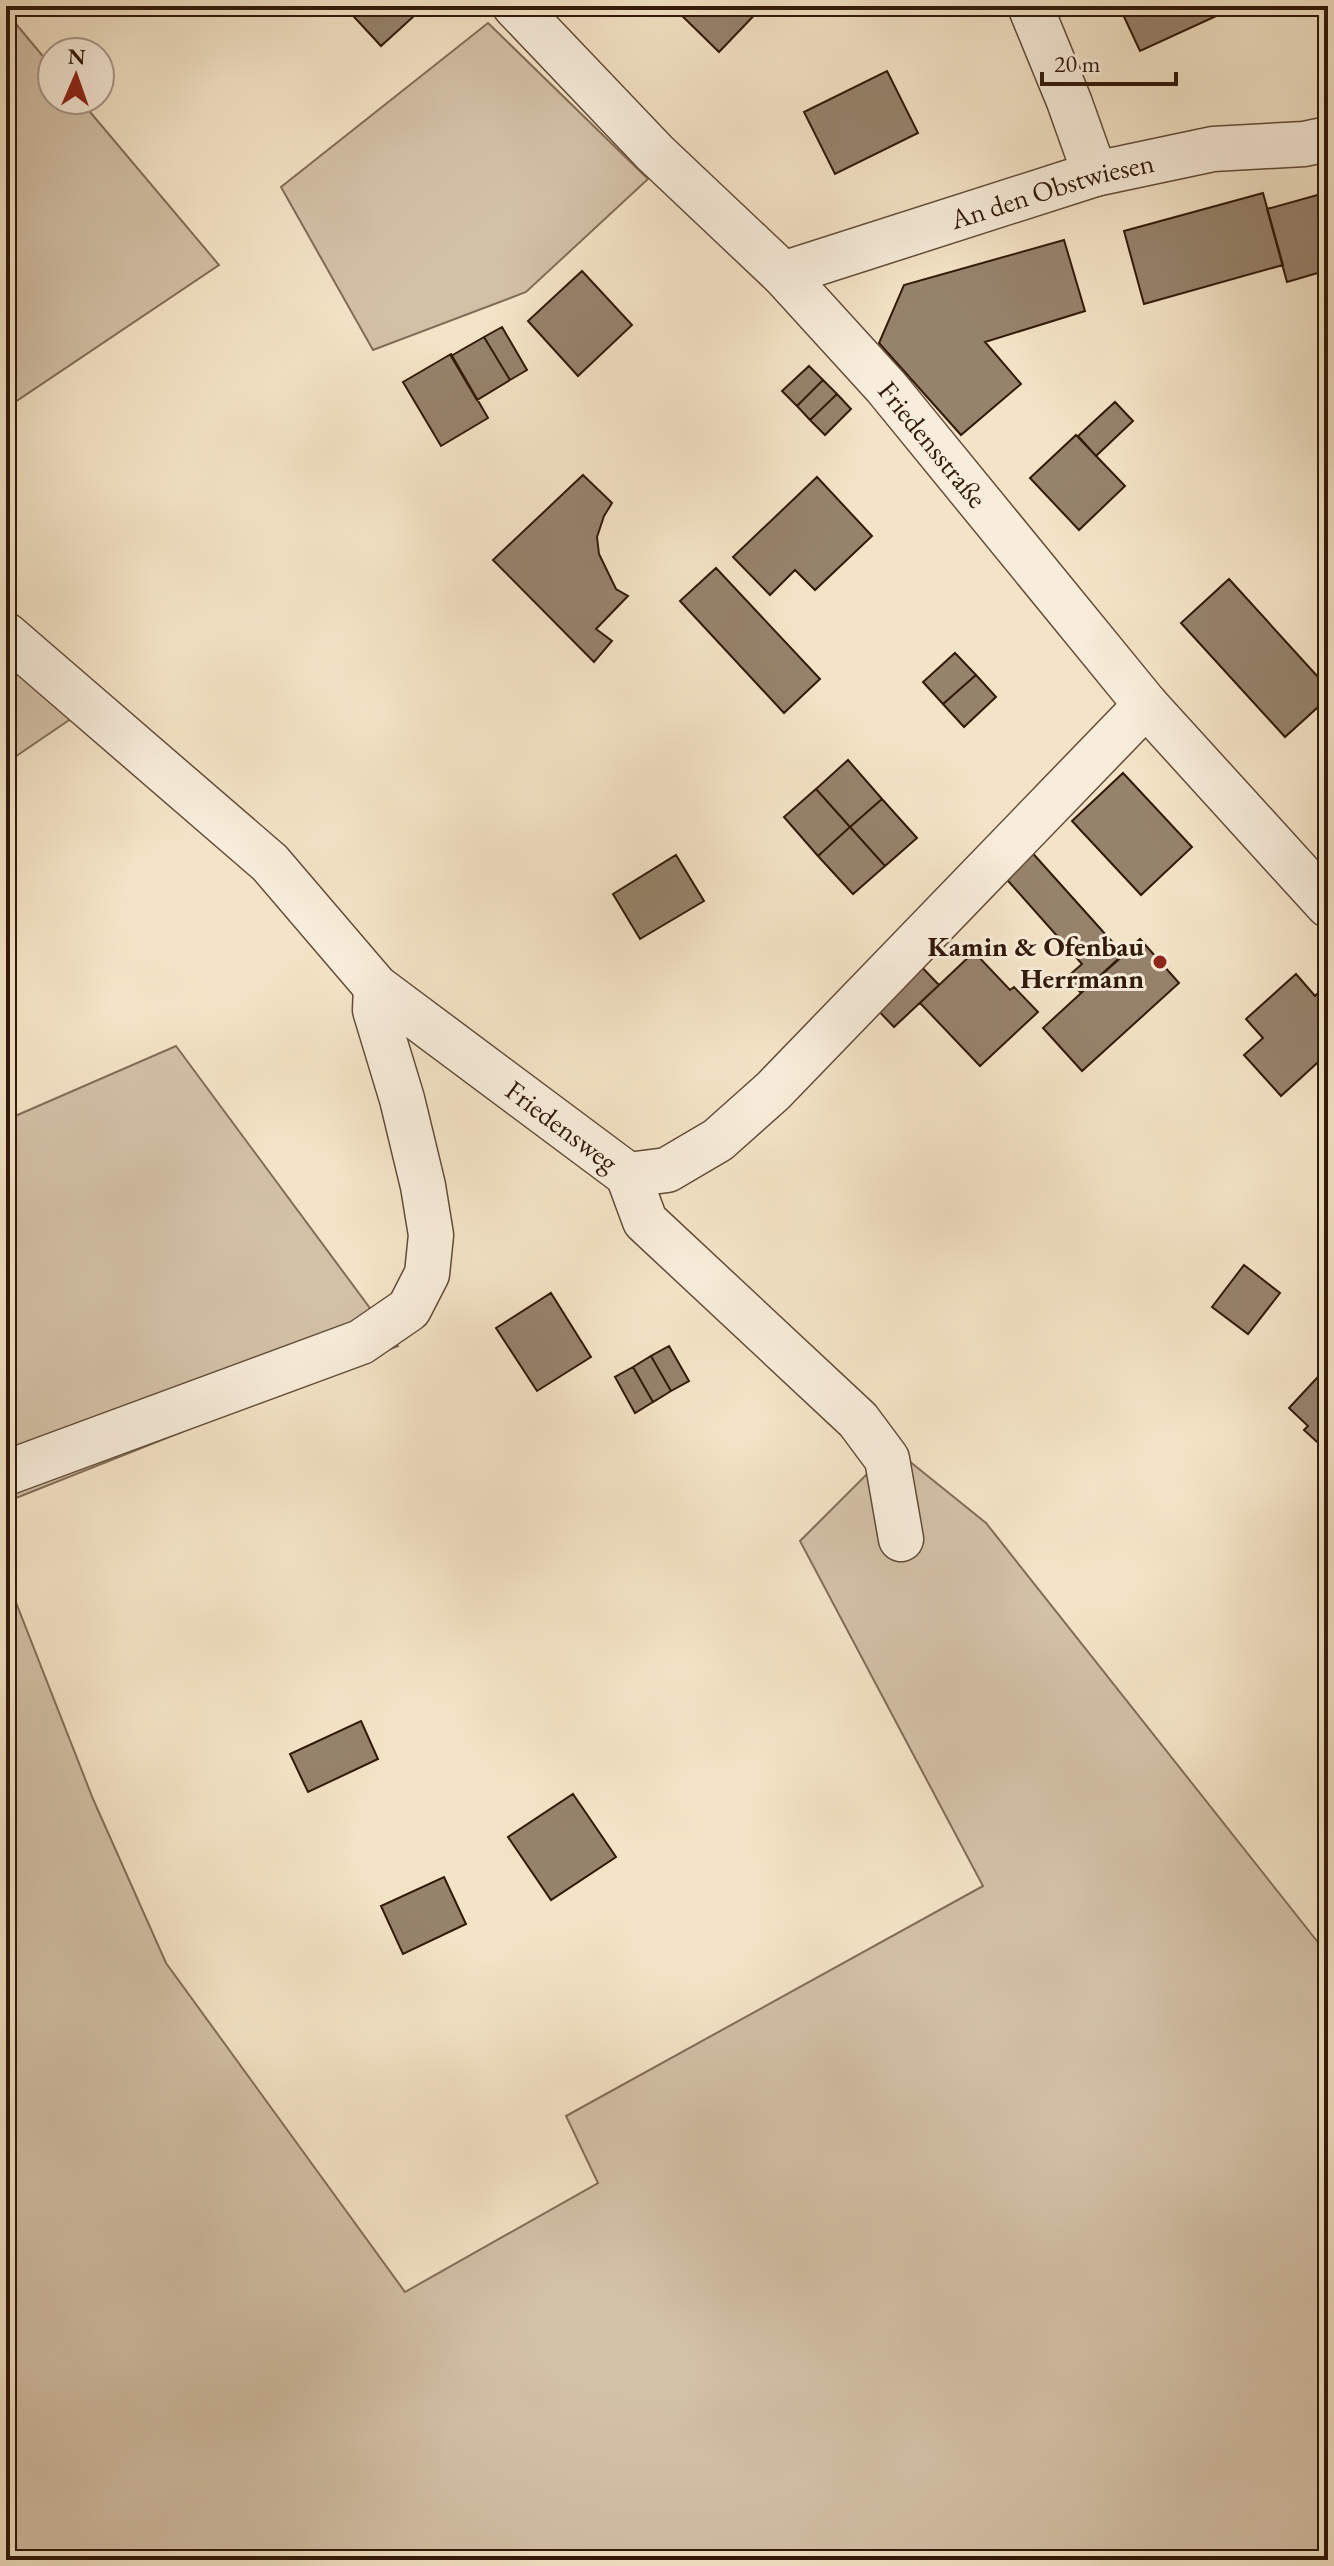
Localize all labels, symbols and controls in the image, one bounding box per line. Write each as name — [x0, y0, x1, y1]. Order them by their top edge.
north arrow — [36, 36, 116, 116]
scale bar — [1042, 36, 1176, 86]
text: N — [67, 42, 86, 71]
text: 20 m — [1054, 48, 1101, 79]
street label: An den Obstwiesen — [945, 144, 1157, 238]
street label: Friedensstraße — [870, 373, 995, 515]
place label: Kamin & Ofenbau Herrmann — [927, 928, 1145, 996]
marker: Kamin & Ofenbau Herrmann — [1151, 953, 1169, 971]
street label: Friedensweg — [498, 1072, 626, 1180]

